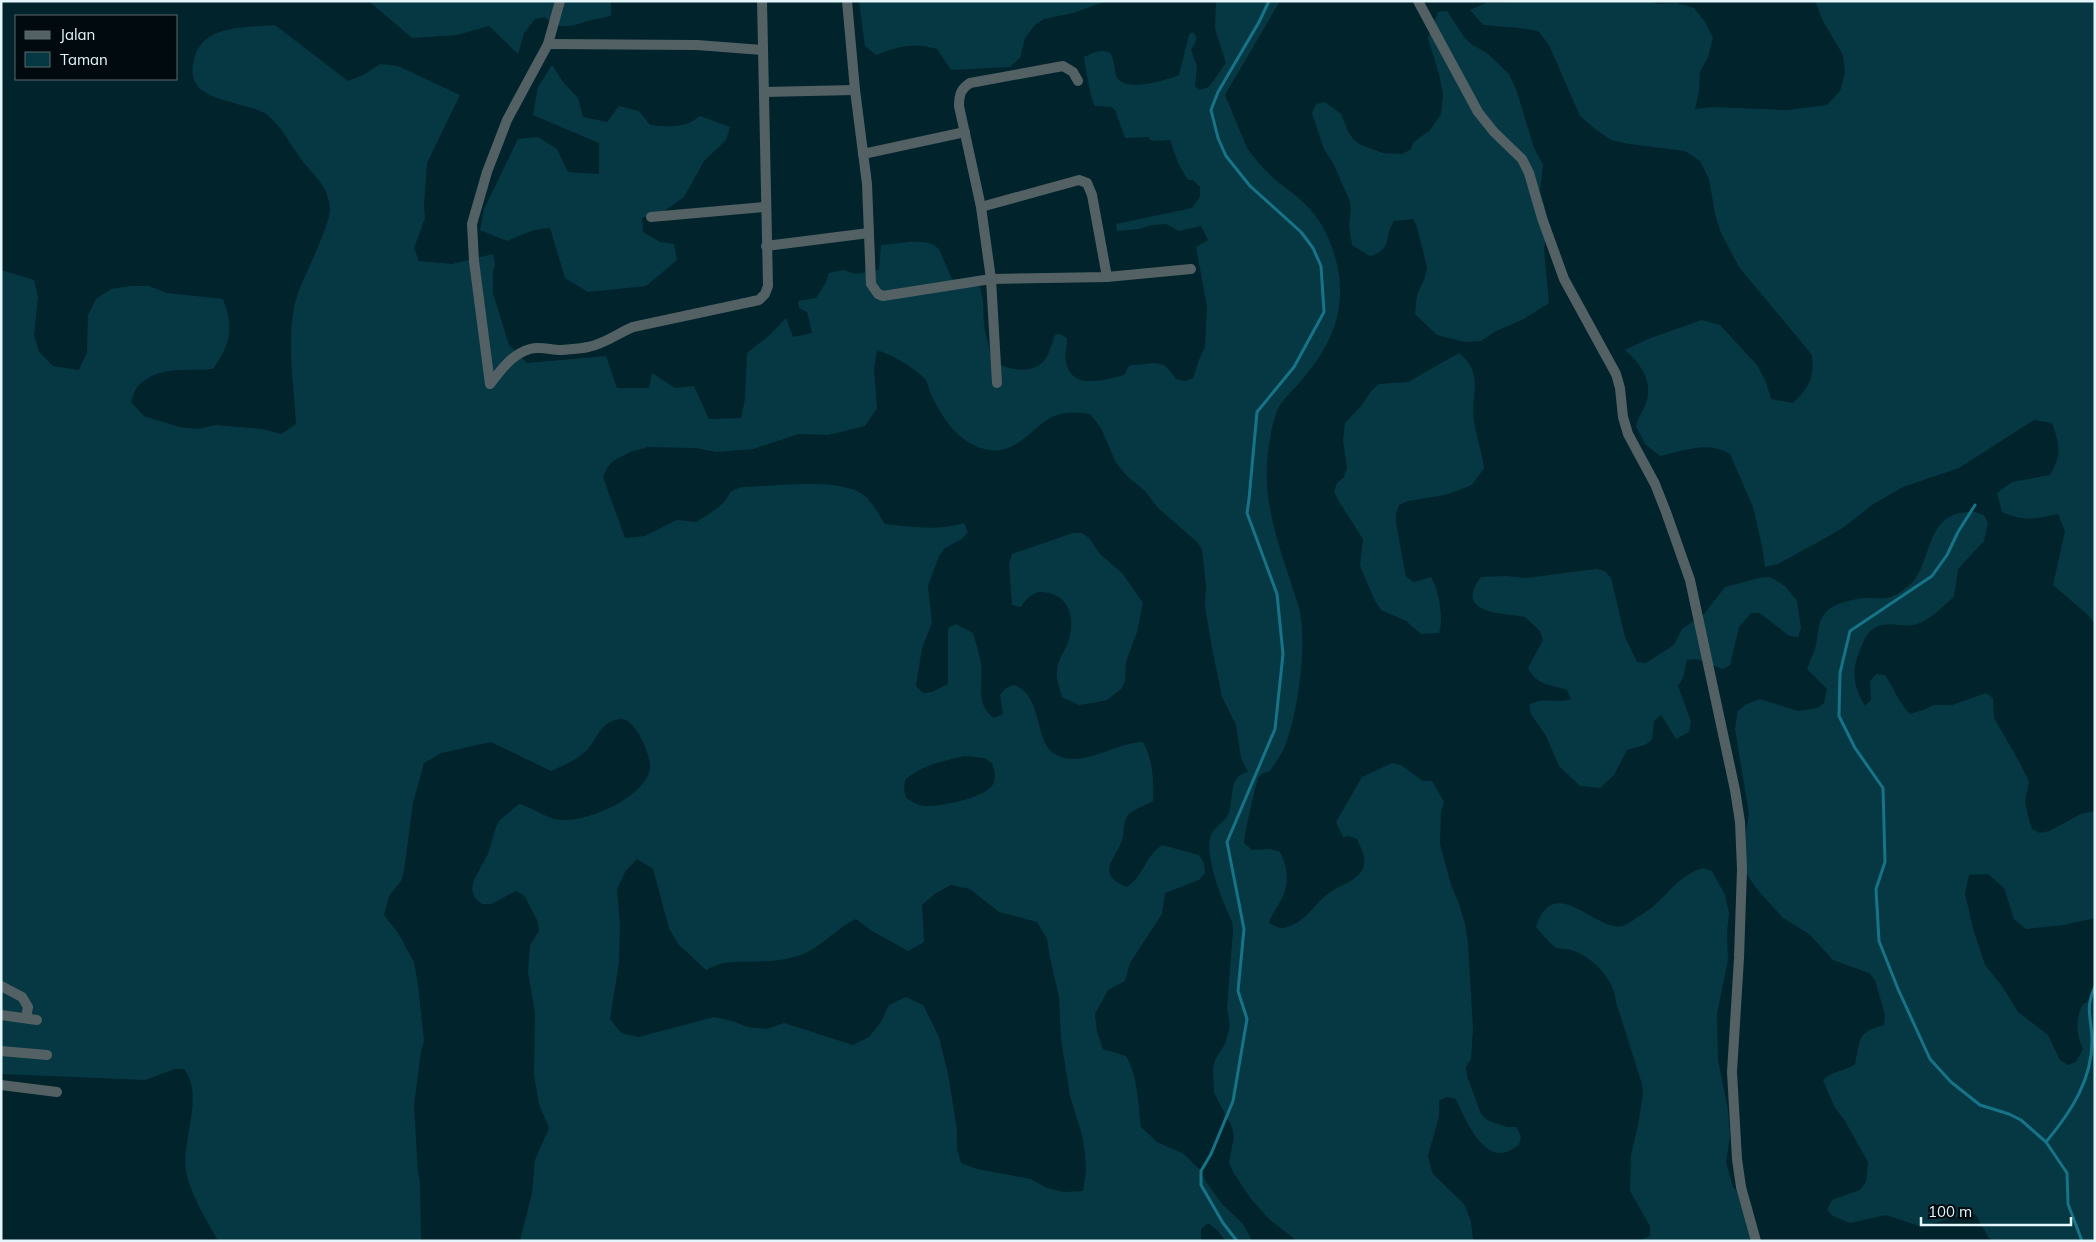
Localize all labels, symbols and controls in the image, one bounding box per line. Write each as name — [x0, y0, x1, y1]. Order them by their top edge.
legend — [15, 15, 178, 80]
text: Jalan — [60, 25, 95, 44]
text: Taman — [60, 50, 108, 69]
scale bar — [1921, 1194, 2071, 1226]
text: 100 m — [1928, 1202, 1972, 1221]

